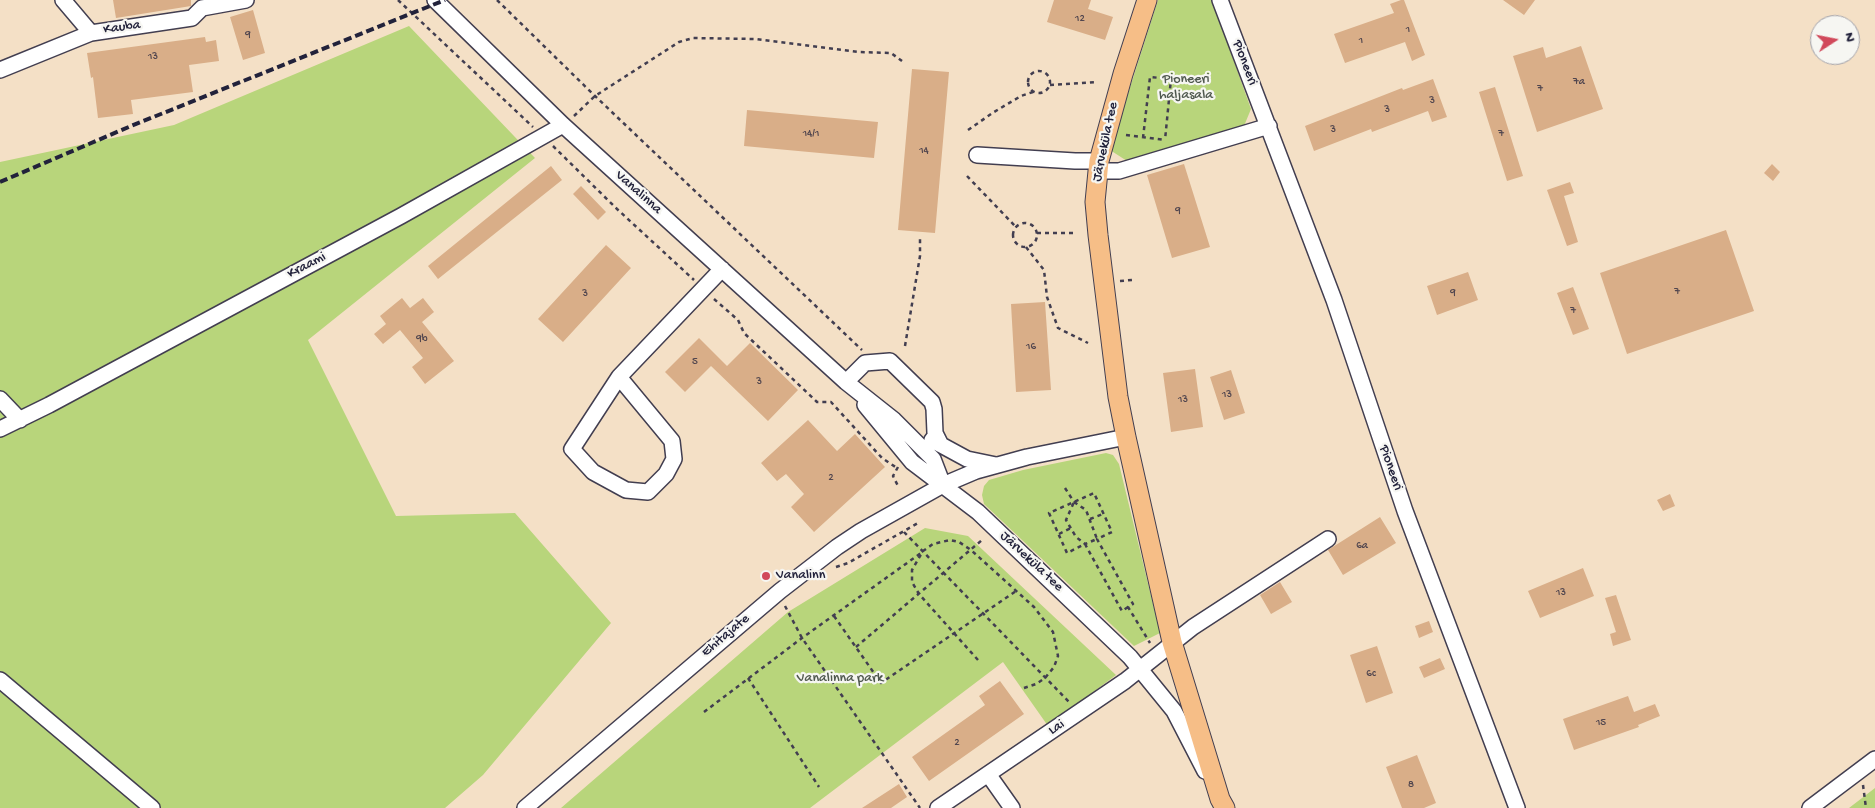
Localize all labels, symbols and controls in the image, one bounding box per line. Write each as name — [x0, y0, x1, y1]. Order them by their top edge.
house number: 12 — [1075, 12, 1085, 26]
north arrow — [1810, 15, 1860, 65]
street label: Kauba — [102, 17, 142, 39]
house number: 1 — [1406, 23, 1410, 37]
house number: 9 — [245, 28, 251, 42]
text: N — [1840, 31, 1858, 43]
house number: 1 — [1359, 34, 1363, 48]
street label: Pioneeri — [1228, 38, 1260, 88]
house number: 13 — [148, 50, 158, 64]
park label: Pioneeri haljasala — [1159, 72, 1213, 104]
house number: 7a — [1573, 75, 1585, 89]
house number: 7 — [1537, 82, 1543, 96]
house number: 3 — [1429, 94, 1435, 108]
street label: Järveküla tee — [1089, 101, 1123, 183]
house number: 3 — [1384, 103, 1390, 117]
house number: 3 — [1330, 123, 1336, 137]
house number: 14/1 — [803, 127, 819, 141]
house number: 7 — [1498, 127, 1504, 141]
house number: 14 — [919, 144, 929, 158]
street label: Vanalinna — [611, 168, 665, 218]
house number: 9 — [1175, 204, 1181, 218]
street label: Kraami — [285, 249, 329, 283]
house number: 7 — [1674, 285, 1680, 299]
house number: 9 — [1450, 286, 1456, 300]
house number: 3 — [582, 287, 588, 301]
house number: 7 — [1570, 304, 1576, 318]
house number: 9b — [416, 332, 428, 346]
house number: 16 — [1026, 340, 1036, 354]
house number: 5 — [692, 355, 698, 369]
house number: 3 — [756, 375, 762, 389]
house number: 13 — [1222, 388, 1232, 402]
house number: 13 — [1178, 393, 1188, 407]
street label: Pioneeri — [1374, 443, 1406, 493]
house number: 2 — [828, 471, 834, 485]
street label: Järveküla tee — [996, 528, 1066, 596]
house number: 6a — [1356, 539, 1368, 553]
place label: Vanalinn — [776, 568, 825, 584]
marker: Vanalinn — [760, 570, 772, 582]
house number: 13 — [1556, 586, 1566, 600]
street label: Ehitajate — [699, 611, 753, 661]
house number: 6c — [1366, 667, 1376, 681]
park label: Vanalinna park — [797, 671, 883, 687]
house number: 15 — [1596, 716, 1606, 730]
street label: Lai — [1046, 717, 1068, 739]
house number: 2 — [954, 736, 960, 750]
house number: 8 — [1408, 778, 1414, 792]

